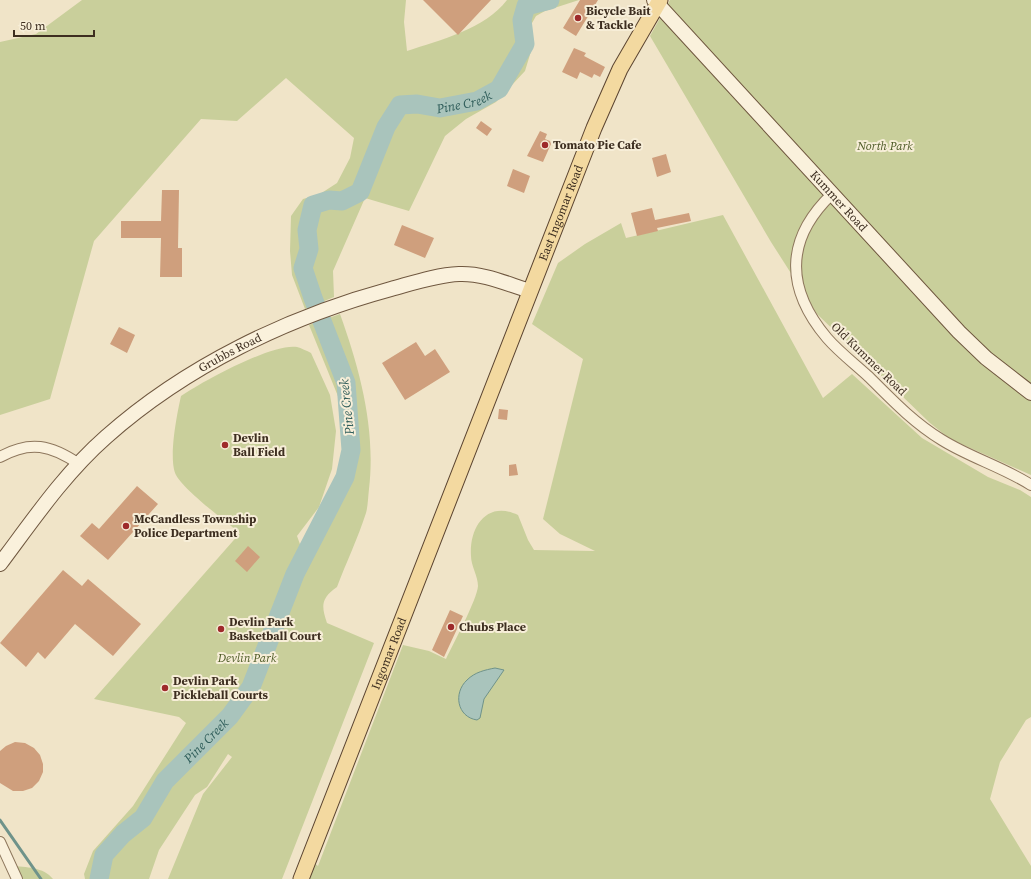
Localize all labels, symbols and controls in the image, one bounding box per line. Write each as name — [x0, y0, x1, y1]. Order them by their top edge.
place label: Bicycle Bait & Tackle — [586, 3, 651, 33]
scale bar — [14, 12, 94, 38]
marker: Bicycle Bait & Tackle — [573, 13, 583, 23]
text: 50 m — [20, 18, 46, 34]
water label: Pine Creek — [434, 86, 495, 118]
place label: Tomato Pie Cafe — [553, 137, 642, 153]
park label: North Park — [856, 138, 913, 154]
marker: Tomato Pie Cafe — [540, 140, 550, 150]
street label: East Ingomar Road — [535, 162, 587, 263]
street label: Kummer Road — [807, 167, 871, 235]
street label: Old Kummer Road — [828, 319, 910, 399]
street label: Grubbs Road — [195, 329, 264, 376]
water label: Pine Creek — [335, 377, 358, 437]
place label: Devlin Ball Field — [233, 430, 285, 460]
marker: Devlin Ball Field — [220, 440, 230, 450]
place label: McCandless Township Police Department — [134, 511, 256, 541]
marker: McCandless Township Police Department — [121, 521, 131, 531]
place label: Devlin Park Basketball Court — [229, 614, 322, 644]
street label: Ingomar Road — [368, 615, 410, 692]
place label: Chubs Place — [459, 619, 526, 635]
marker: Chubs Place — [446, 622, 456, 632]
marker: Devlin Park Basketball Court — [216, 624, 226, 634]
park label: Devlin Park — [217, 650, 277, 666]
place label: Devlin Park Pickleball Courts — [173, 673, 269, 703]
marker: Devlin Park Pickleball Courts — [160, 683, 170, 693]
water label: Pine Creek — [179, 714, 232, 767]

